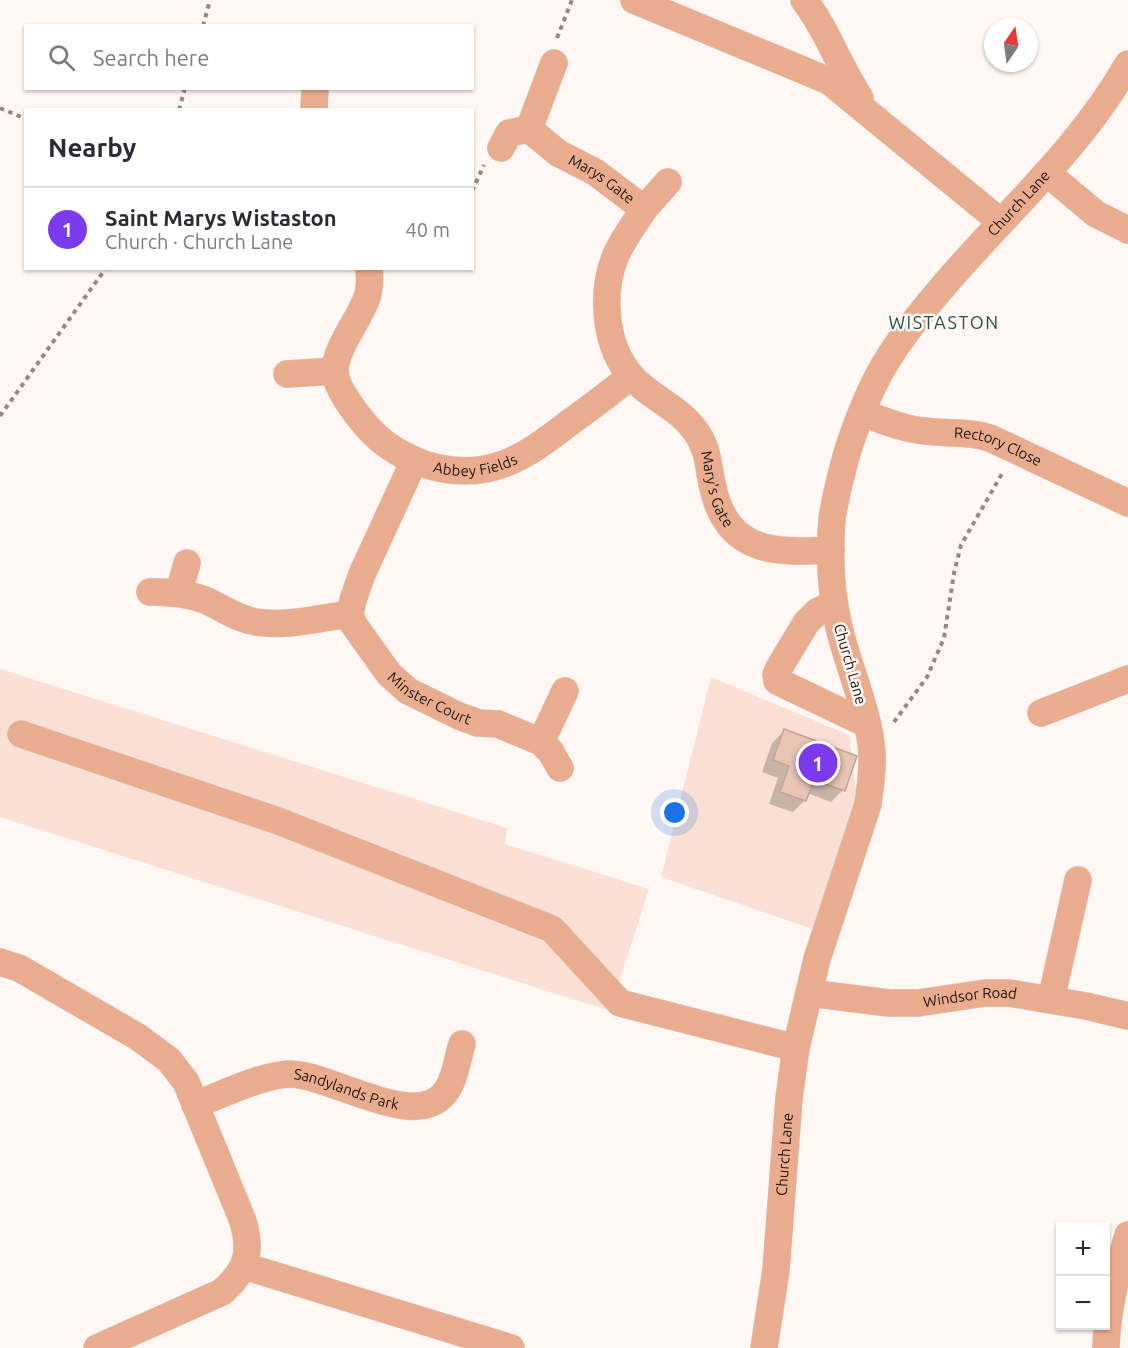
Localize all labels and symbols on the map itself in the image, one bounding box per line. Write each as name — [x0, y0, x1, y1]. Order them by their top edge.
north arrow — [984, 18, 1038, 72]
street label: Marys Gate — [566, 151, 638, 207]
street label: Church Lane — [984, 167, 1053, 239]
district label: WISTASTON — [888, 312, 1000, 332]
street label: Rectory Close — [954, 424, 1045, 469]
street label: Mary's Gate — [698, 449, 737, 531]
street label: Abbey Fields — [432, 450, 520, 479]
street label: Church Lane — [831, 622, 870, 706]
street label: Minster Court — [385, 668, 474, 728]
pin: 1 — [798, 740, 838, 786]
your location — [660, 798, 689, 827]
street label: Windsor Road — [922, 984, 1018, 1010]
street label: Sandylands Park — [293, 1065, 401, 1113]
street label: Church Lane — [773, 1112, 796, 1196]

